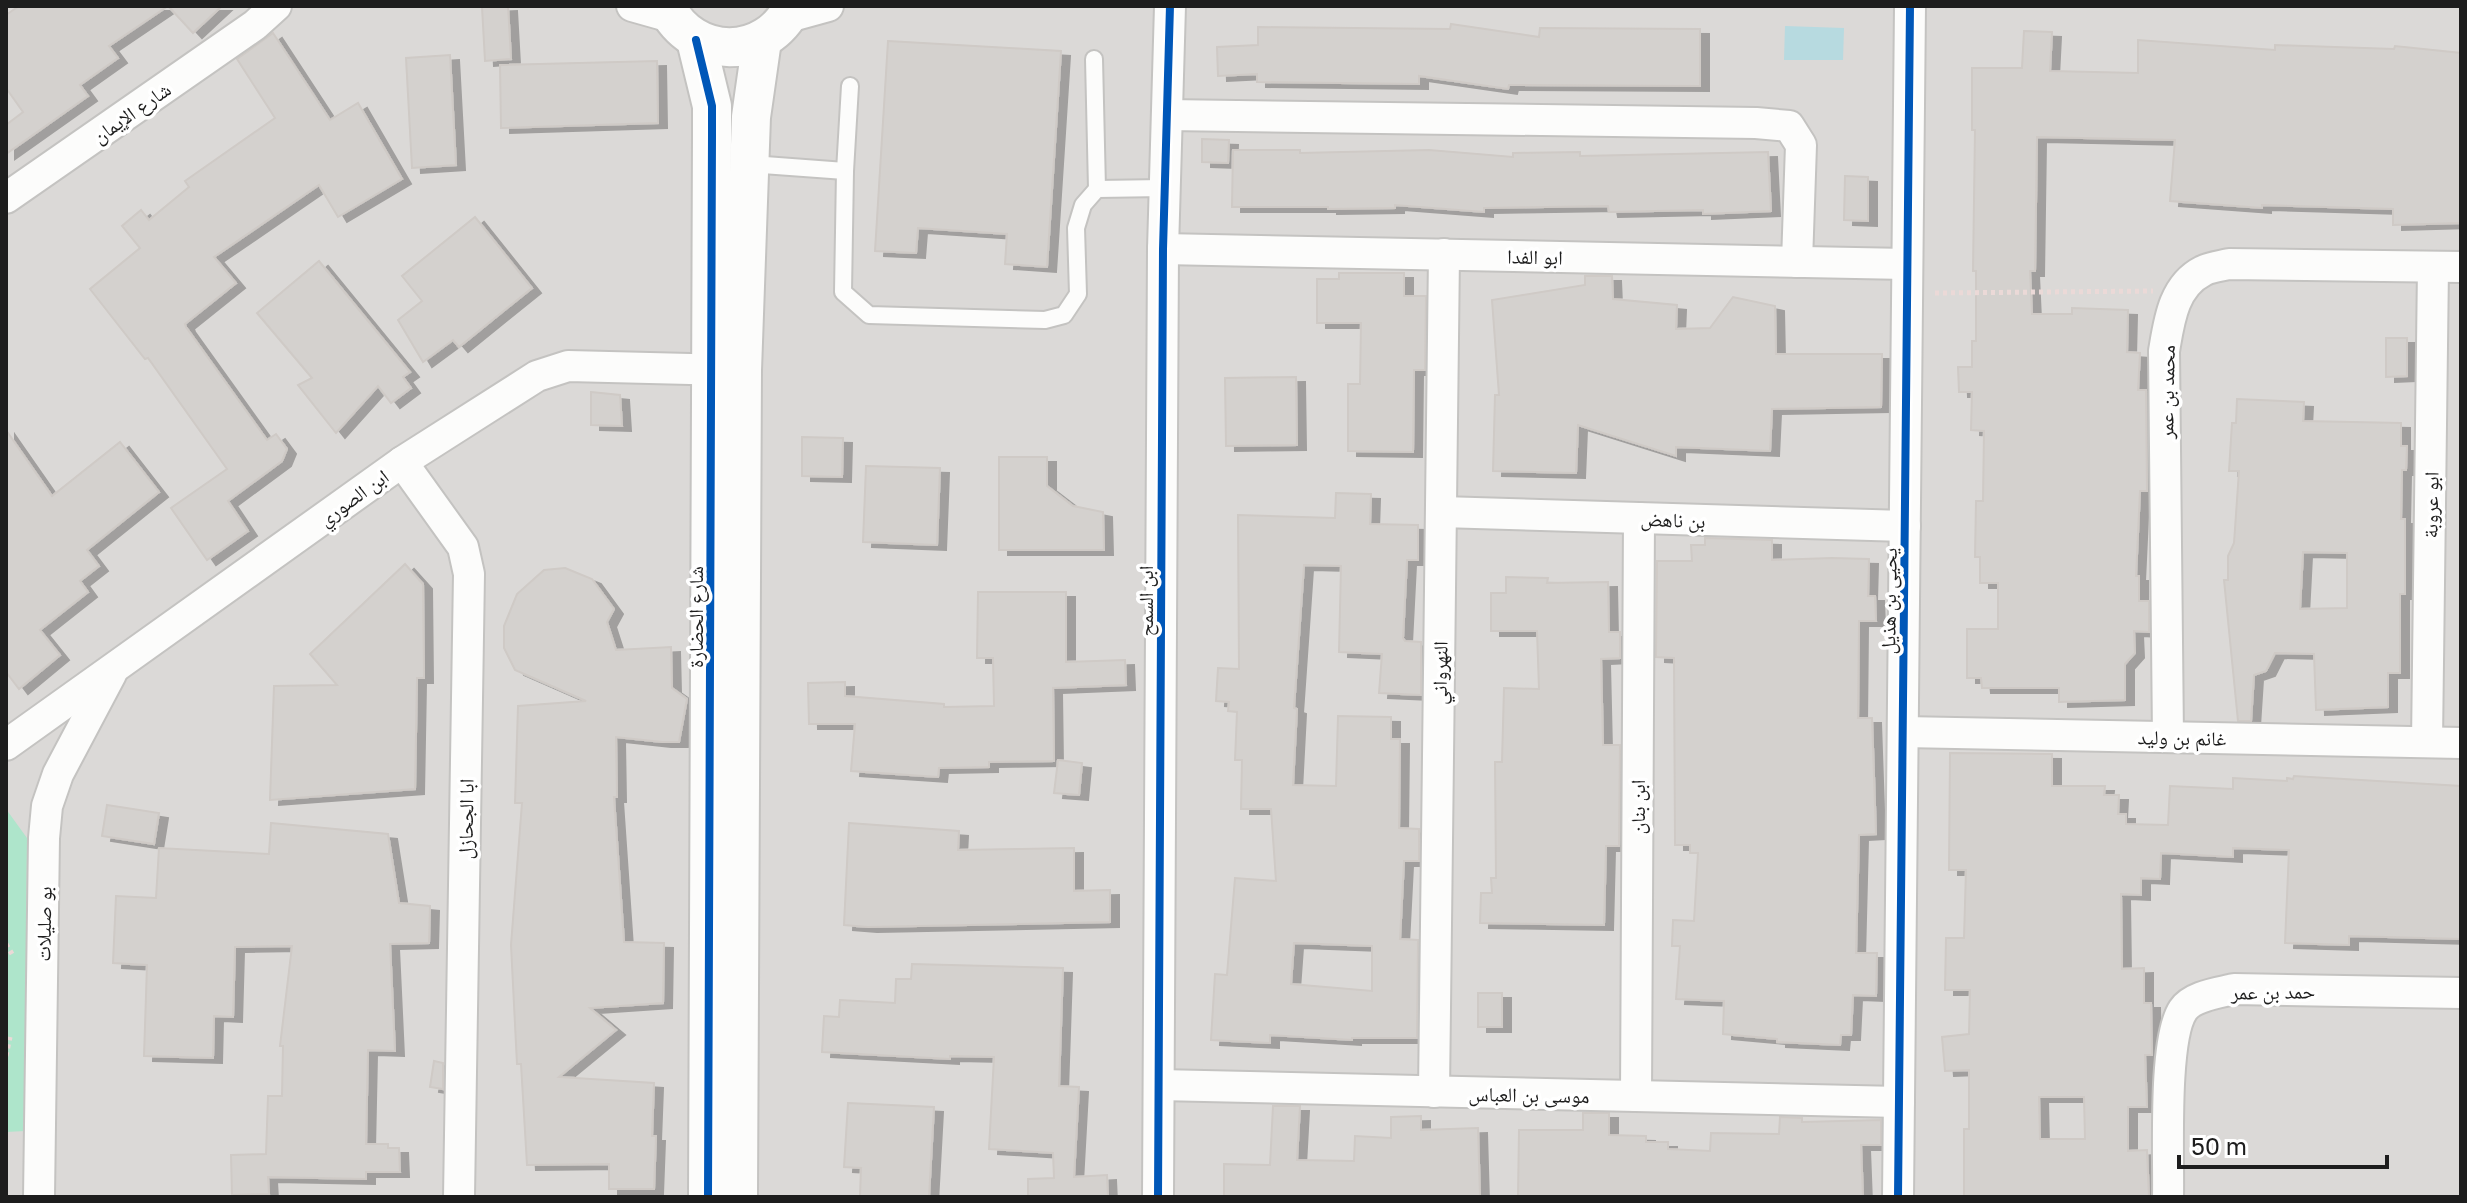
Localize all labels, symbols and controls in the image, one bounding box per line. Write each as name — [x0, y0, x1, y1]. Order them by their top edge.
street label: شارع الإيمان — [87, 76, 176, 149]
street label: ابو الفدا — [1507, 244, 1563, 269]
street label: محمد بن عمر — [2153, 345, 2180, 440]
street label: ابن الصوري — [313, 463, 396, 535]
street label: ابو عروبة — [2417, 471, 2443, 539]
street label: بن ناهض — [1640, 506, 1706, 533]
street label: يحيى بن هذيل — [1875, 547, 1902, 655]
street label: شارع الحضارة — [683, 566, 709, 668]
street label: ابن السمح — [1133, 566, 1159, 636]
street label: النهرواني — [1426, 641, 1457, 705]
street label: غانم بن وليد — [2137, 724, 2227, 753]
street label: ابا الجحازل — [452, 778, 479, 860]
street label: ابن بنان — [1625, 779, 1650, 835]
street label: بو صليلات — [30, 886, 56, 962]
street label: حمد بن عمر — [2230, 978, 2316, 1005]
street label: موسى بن العباس — [1468, 1081, 1590, 1108]
scale bar — [2179, 1119, 2387, 1169]
text: 50 m — [2191, 1131, 2247, 1160]

